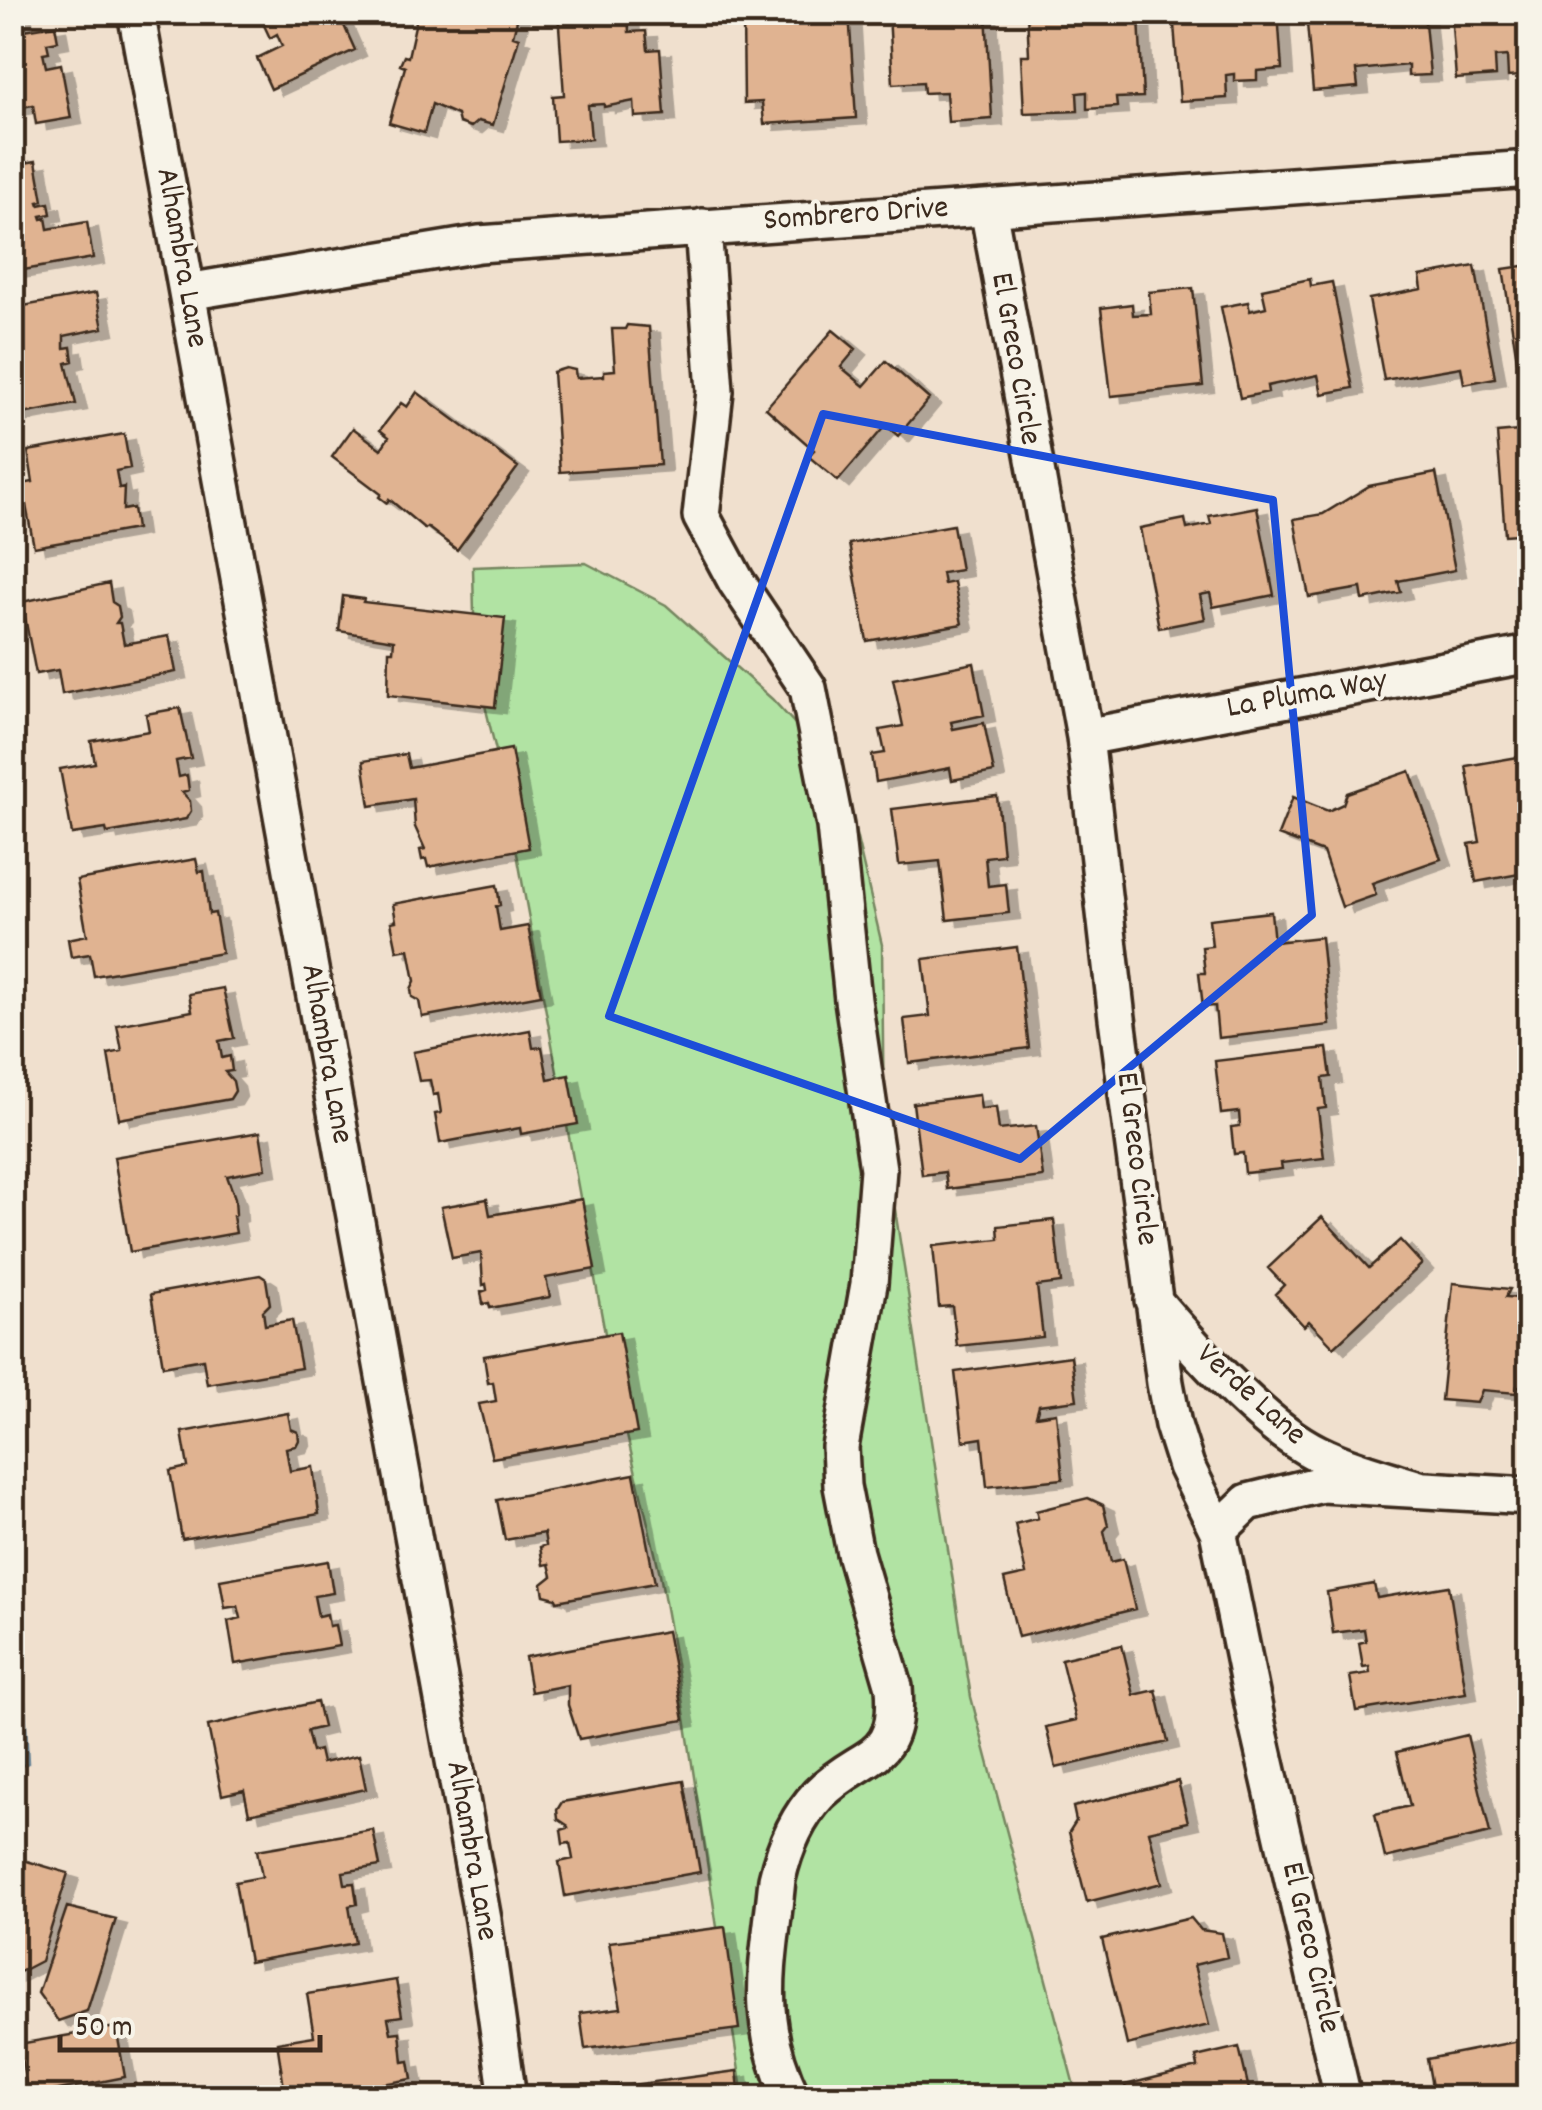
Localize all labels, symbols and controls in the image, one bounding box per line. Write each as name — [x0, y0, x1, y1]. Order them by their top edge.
street label: Alhambra Lane — [142, 165, 218, 351]
street label: Sombrero Drive — [762, 187, 950, 245]
street label: El Greco Circle — [976, 269, 1052, 449]
street label: La Pluma Way — [1223, 659, 1392, 733]
street label: Alhambra Lane — [287, 961, 363, 1147]
street label: El Greco Circle — [1102, 1070, 1168, 1248]
street label: Verde Lane — [1185, 1334, 1315, 1458]
street label: Alhambra Lane — [432, 1758, 508, 1944]
street label: El Greco Circle — [1267, 1858, 1351, 2038]
scale bar — [60, 1990, 320, 2052]
text: 50 m — [75, 2008, 133, 2051]

